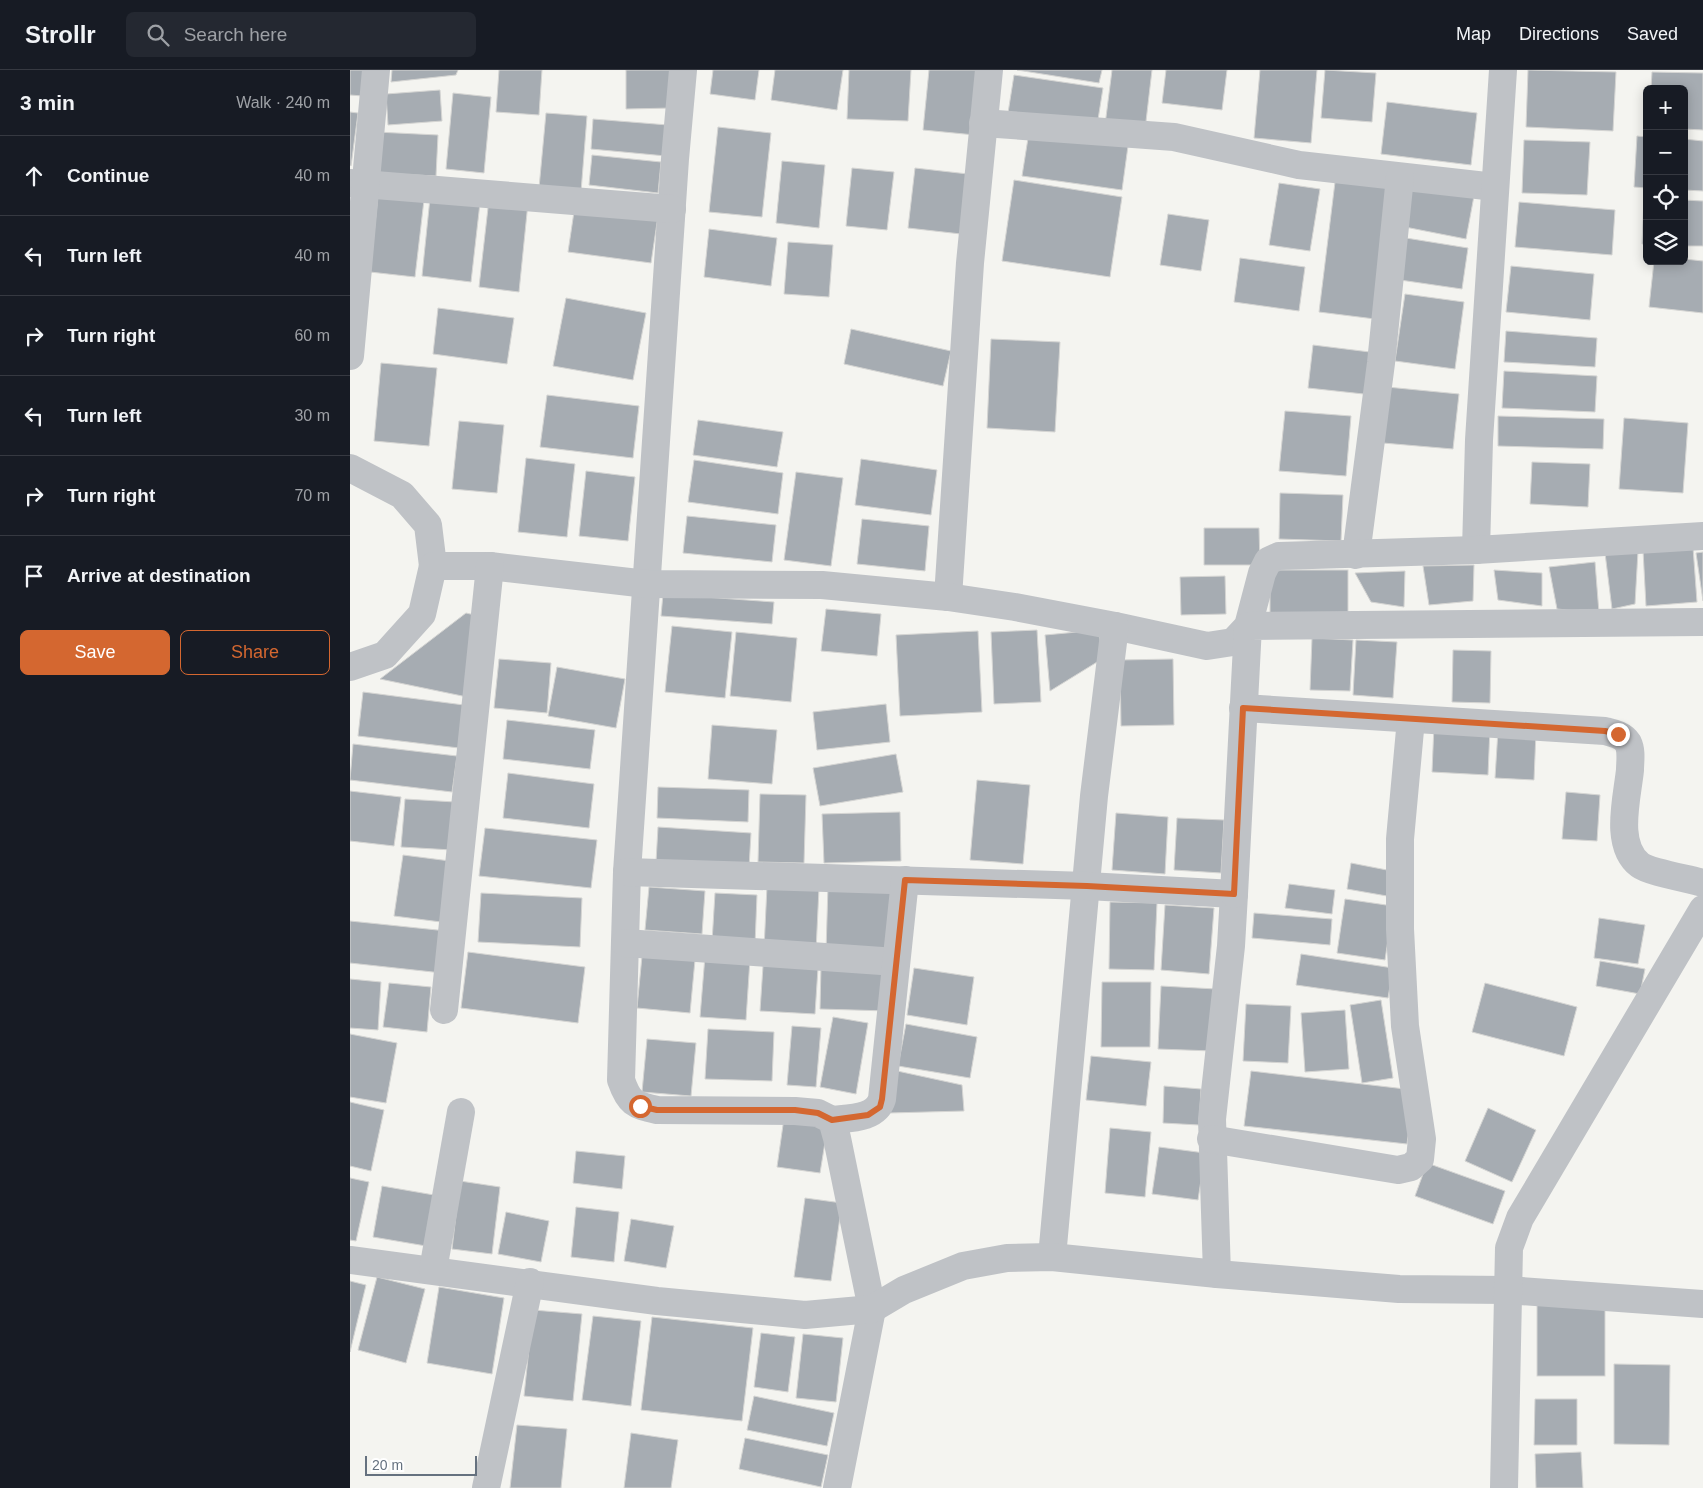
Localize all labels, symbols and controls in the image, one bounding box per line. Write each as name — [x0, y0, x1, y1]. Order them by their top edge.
search box — [126, 12, 476, 57]
text: Strollr — [25, 21, 96, 48]
icon: search — [144, 21, 172, 49]
text: Search here — [184, 24, 287, 45]
text: Map — [1456, 24, 1491, 44]
text: Directions — [1519, 24, 1599, 44]
text: Saved — [1627, 24, 1678, 44]
map controls — [1643, 85, 1688, 265]
button: + — [1643, 85, 1688, 130]
text: 3 min — [20, 91, 75, 114]
text: Walk · 240 m — [236, 94, 330, 111]
button: − — [1643, 130, 1688, 175]
icon: ahead — [20, 162, 48, 190]
text: Continue — [67, 165, 149, 186]
text: 40 m — [294, 167, 330, 184]
button: locate — [1643, 175, 1688, 220]
button: layers — [1643, 220, 1688, 265]
icon: left — [20, 242, 48, 270]
text: Turn left — [67, 245, 142, 266]
text: 40 m — [294, 247, 330, 264]
icon: right — [20, 322, 48, 350]
text: Turn right — [67, 325, 155, 346]
text: 60 m — [294, 327, 330, 344]
icon: left — [20, 402, 48, 430]
text: Turn left — [67, 405, 142, 426]
text: 30 m — [294, 407, 330, 424]
icon: right — [20, 482, 48, 510]
text: Turn right — [67, 485, 155, 506]
text: 70 m — [294, 487, 330, 504]
icon: arrive — [20, 562, 48, 590]
text: Arrive at destination — [67, 565, 251, 586]
button: Save — [20, 630, 170, 675]
button: Share — [180, 630, 330, 675]
route end — [1607, 723, 1630, 746]
route start — [629, 1095, 652, 1118]
scale bar — [365, 1453, 478, 1476]
text: 20 m — [372, 1457, 403, 1473]

